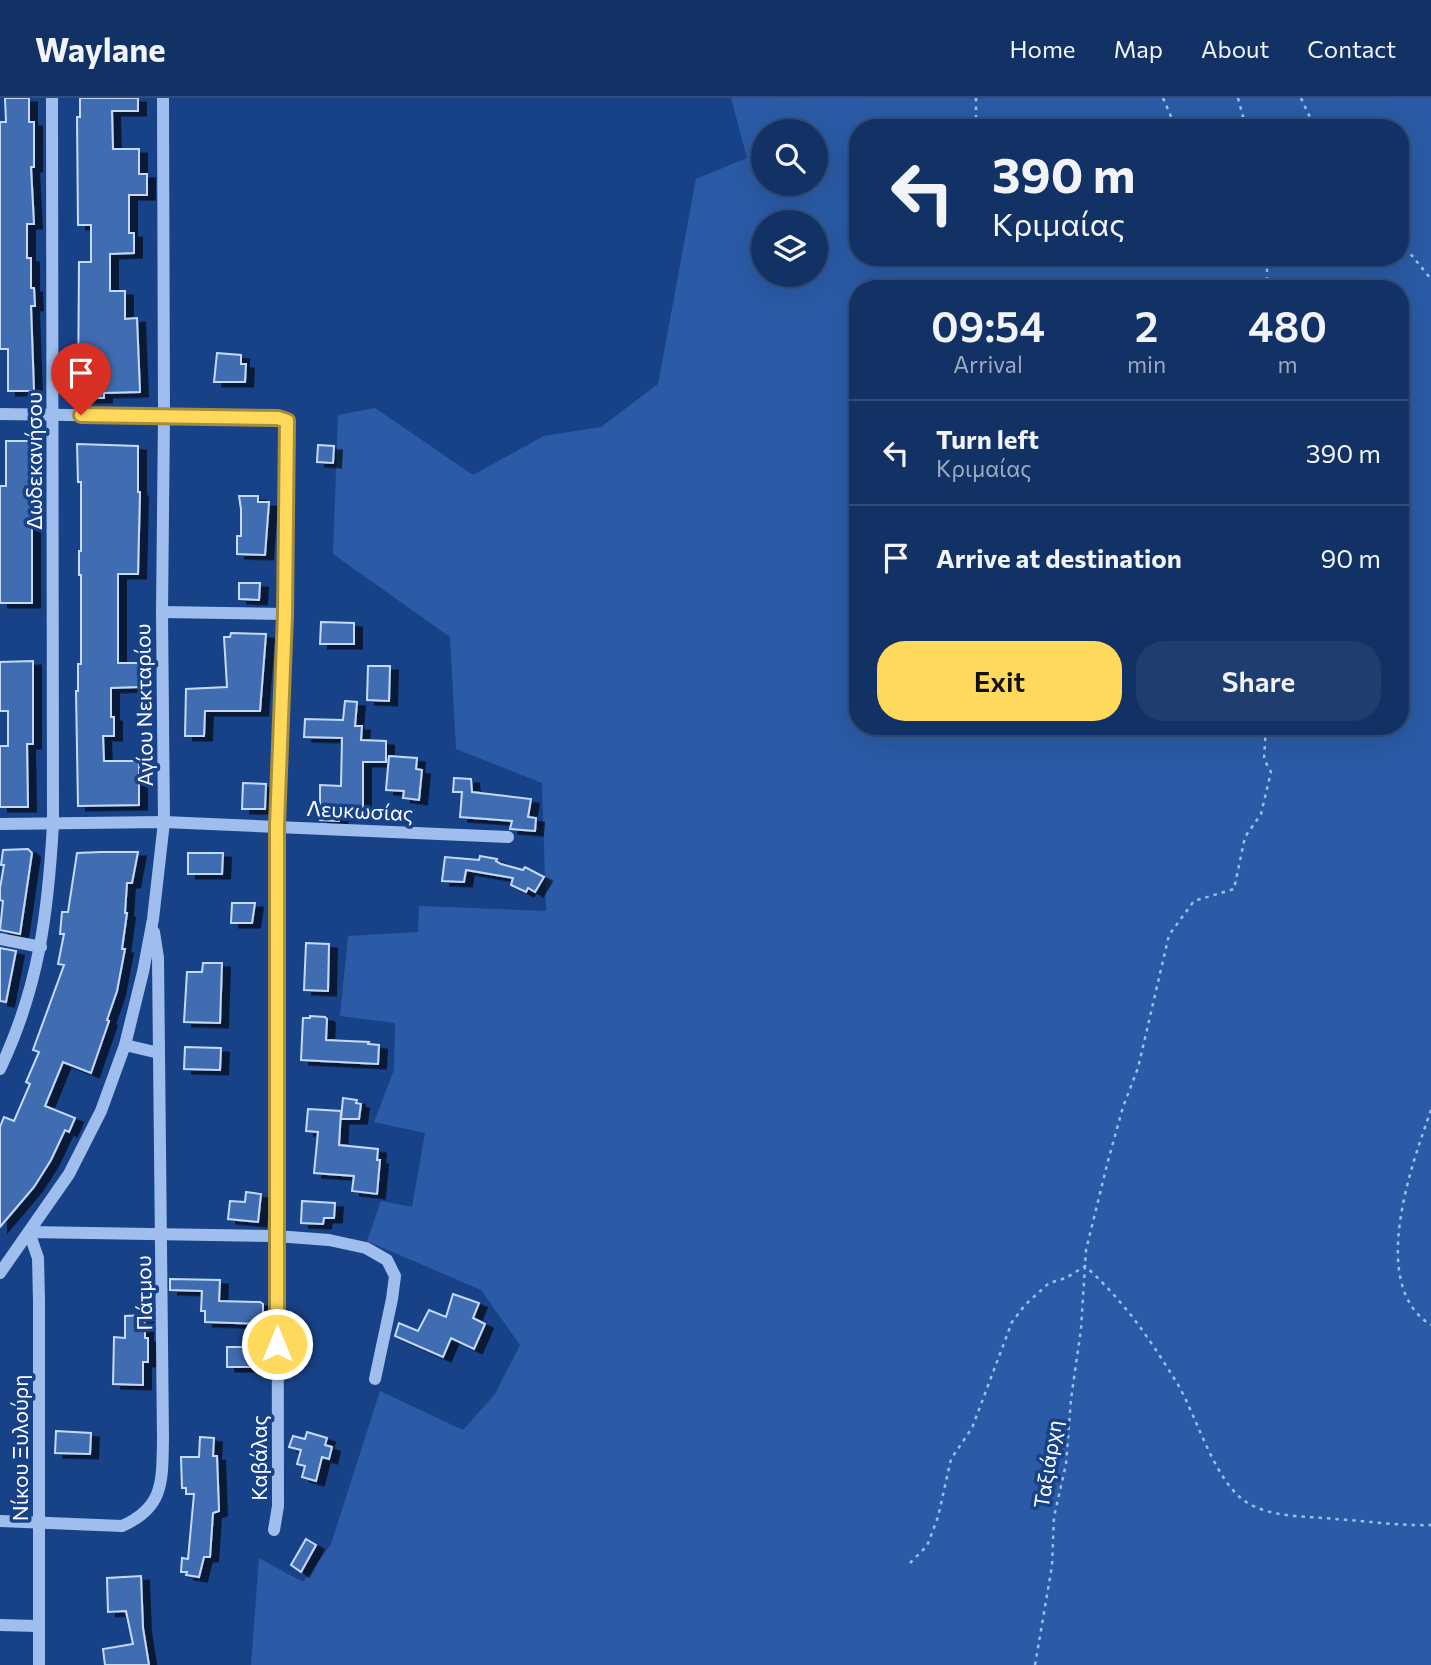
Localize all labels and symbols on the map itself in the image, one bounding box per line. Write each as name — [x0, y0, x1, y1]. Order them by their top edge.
pin — [51, 343, 111, 415]
street label: Δωδεκανήσου — [21, 392, 46, 530]
street label: Αγίου Νεκταρίου — [129, 623, 157, 787]
street label: Λευκωσίας — [306, 795, 414, 825]
street label: Πάτμου — [130, 1255, 156, 1331]
position arrow — [240, 1307, 314, 1381]
street label: Νίκου Ξυλούρη — [7, 1375, 32, 1521]
street label: Καβάλας — [246, 1415, 271, 1501]
street label: Ταξιάρχη — [1028, 1418, 1066, 1510]

